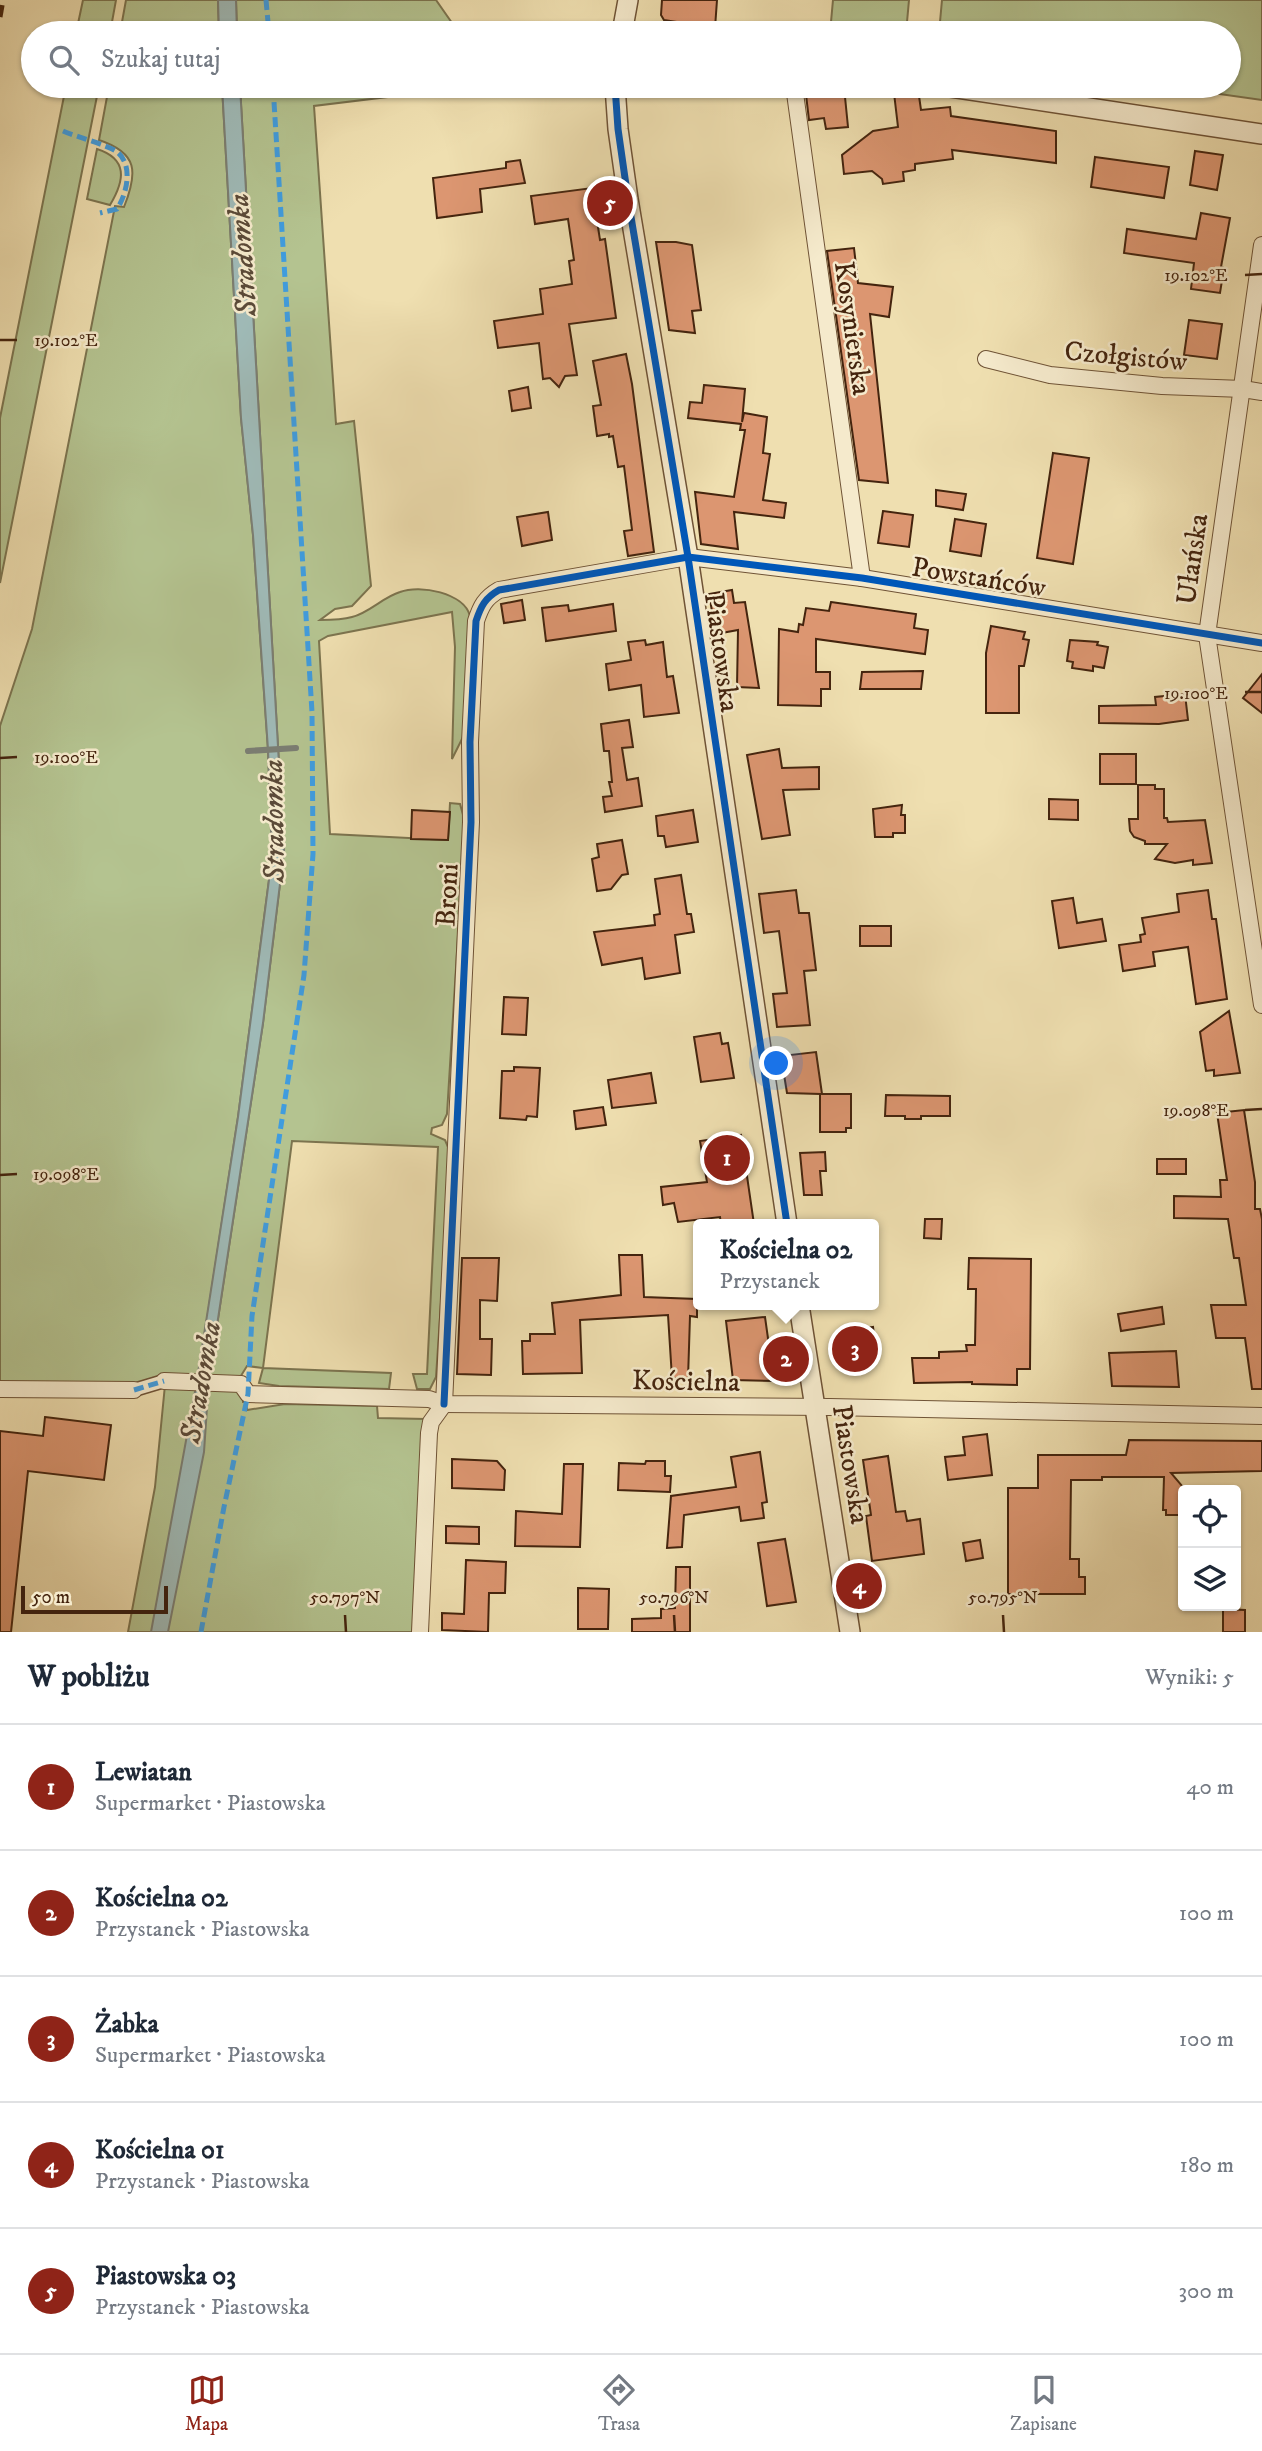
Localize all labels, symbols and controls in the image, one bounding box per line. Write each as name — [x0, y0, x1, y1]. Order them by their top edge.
search box — [21, 21, 1241, 98]
icon: search — [45, 41, 83, 79]
text: Szukaj tutaj — [101, 43, 221, 76]
pin: 5 — [587, 177, 633, 229]
water label: Stradomka — [221, 192, 266, 319]
street label: Kosynierska — [826, 259, 879, 397]
text: 19.102°E — [1164, 265, 1228, 287]
text: 19.102°E — [34, 330, 98, 352]
street label: Czołgistów — [1063, 334, 1189, 379]
street label: Ułańska — [1169, 511, 1216, 607]
street label: Powstańców — [909, 550, 1049, 605]
street label: Piastowska — [696, 590, 747, 714]
text: 19.100°E — [1164, 683, 1228, 705]
text: 19.100°E — [34, 747, 98, 769]
water label: Stradomka — [255, 759, 294, 884]
street label: Broni — [428, 862, 467, 928]
your location — [759, 1046, 793, 1080]
text: 19.098°E — [1163, 1100, 1229, 1122]
pin: 1 — [704, 1132, 750, 1184]
text: 19.098°E — [33, 1164, 99, 1186]
popup — [693, 1219, 879, 1310]
text: Kościelna 02 — [720, 1234, 852, 1267]
text: Przystanek — [720, 1267, 820, 1296]
water label: Stradomka — [172, 1318, 230, 1447]
pin: 3 — [832, 1323, 878, 1375]
pin: 2 — [763, 1333, 809, 1385]
street label: Kościelna — [632, 1363, 740, 1400]
street label: Piastowska — [824, 1402, 877, 1526]
map controls — [1178, 1485, 1241, 1611]
button: locate — [1178, 1485, 1241, 1548]
button: layers — [1178, 1548, 1241, 1611]
pin: 4 — [836, 1560, 882, 1612]
scale bar — [21, 1583, 168, 1615]
text: 50 m — [32, 1586, 70, 1609]
text: 50.797°N — [310, 1587, 380, 1609]
text: 50.796°N — [639, 1587, 709, 1609]
text: 50.795°N — [968, 1587, 1038, 1609]
text: W pobliżu — [28, 1659, 150, 1696]
text: Wyniki: 5 — [1145, 1663, 1234, 1692]
text: Lewiatan — [95, 1756, 192, 1789]
text: 1 — [47, 1773, 55, 1802]
text: 40 m — [1186, 1773, 1234, 1802]
text: Supermarket · Piastowska — [95, 1789, 326, 1818]
text: Kościelna 02 — [95, 1882, 228, 1915]
text: 2 — [45, 1899, 57, 1928]
text: 100 m — [1179, 1899, 1234, 1928]
text: Przystanek · Piastowska — [95, 1915, 310, 1944]
text: Żabka — [95, 2008, 159, 2041]
text: 3 — [47, 2025, 55, 2054]
text: 100 m — [1179, 2025, 1234, 2054]
text: Supermarket · Piastowska — [95, 2041, 326, 2070]
text: Kościelna 01 — [95, 2134, 224, 2167]
text: 4 — [44, 2151, 58, 2180]
text: 180 m — [1179, 2151, 1234, 2180]
text: Przystanek · Piastowska — [95, 2167, 310, 2196]
text: Piastowska 03 — [95, 2260, 236, 2293]
text: 5 — [45, 2277, 57, 2306]
text: 300 m — [1178, 2277, 1234, 2306]
text: Przystanek · Piastowska — [95, 2293, 310, 2322]
tab: Mapa — [185, 2371, 228, 2436]
tab: Trasa — [598, 2371, 640, 2436]
tab: Zapisane — [1010, 2371, 1077, 2436]

